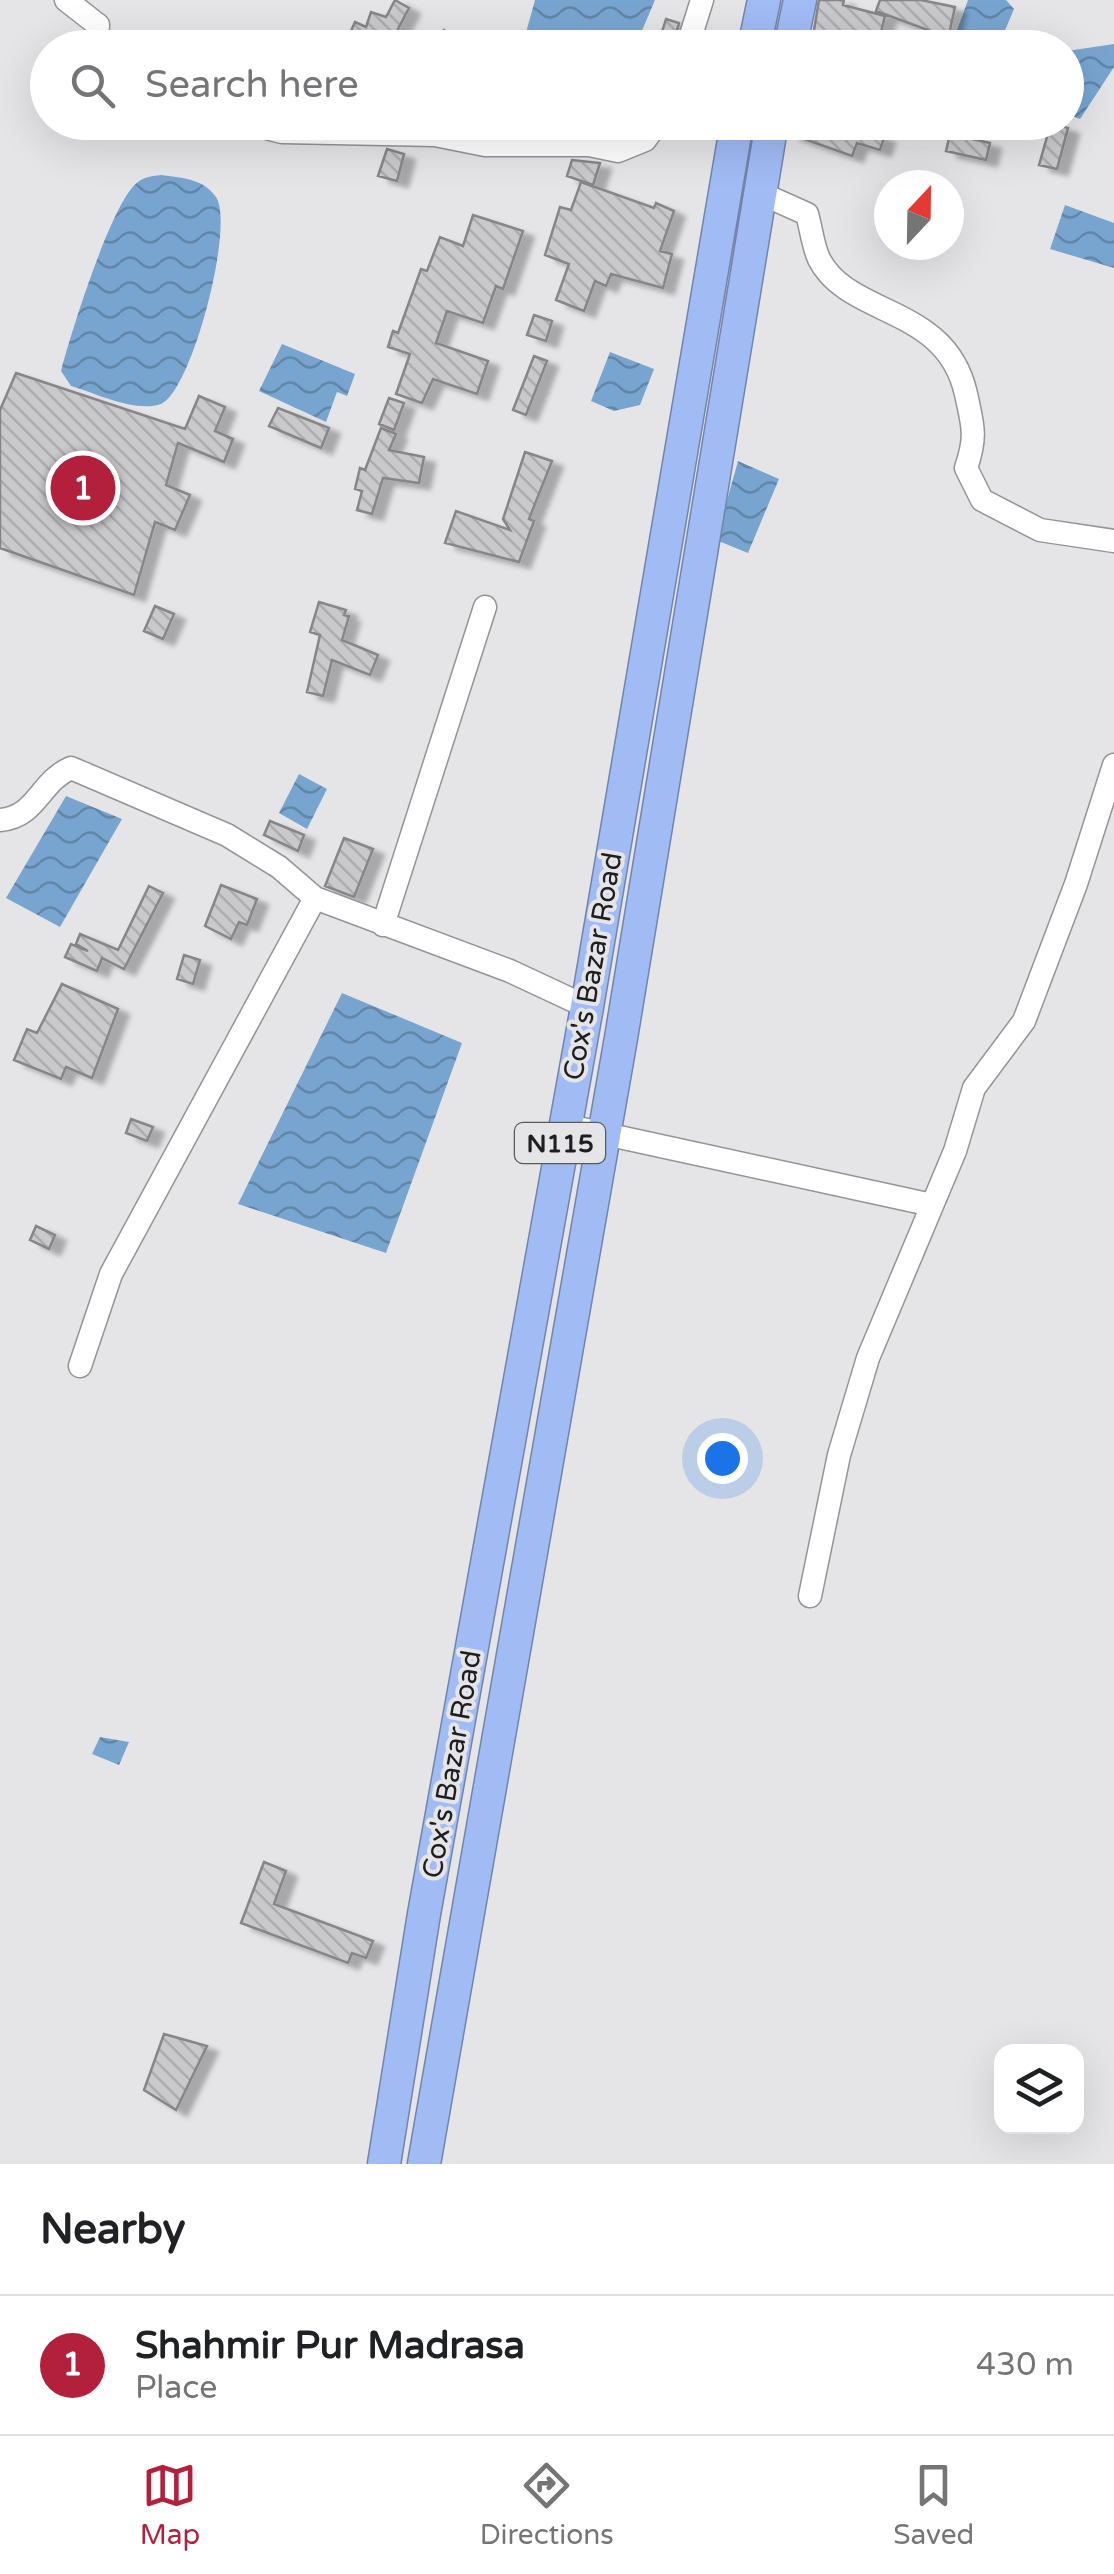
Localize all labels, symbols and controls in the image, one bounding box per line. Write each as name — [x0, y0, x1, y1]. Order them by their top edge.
search box — [30, 30, 1084, 140]
icon: search — [65, 58, 120, 113]
text: Search here — [145, 62, 359, 108]
north arrow — [874, 170, 964, 260]
pin: 1 — [51, 450, 116, 526]
street label: Cox's Bazar Road — [556, 849, 630, 1083]
road number: N115 — [515, 1123, 605, 1163]
your location — [697, 1433, 748, 1484]
street label: Cox's Bazar Road — [415, 1647, 489, 1881]
map controls — [994, 2044, 1084, 2134]
button: layers — [994, 2044, 1084, 2134]
text: Nearby — [40, 2204, 185, 2255]
text: Shahmir Pur Madrasa — [135, 2323, 525, 2369]
text: 1 — [62, 2346, 83, 2384]
text: 430 m — [976, 2346, 1074, 2384]
text: Place — [135, 2369, 217, 2407]
tab: Map — [140, 2458, 200, 2552]
tab: Directions — [480, 2458, 614, 2552]
tab: Saved — [893, 2458, 974, 2552]

